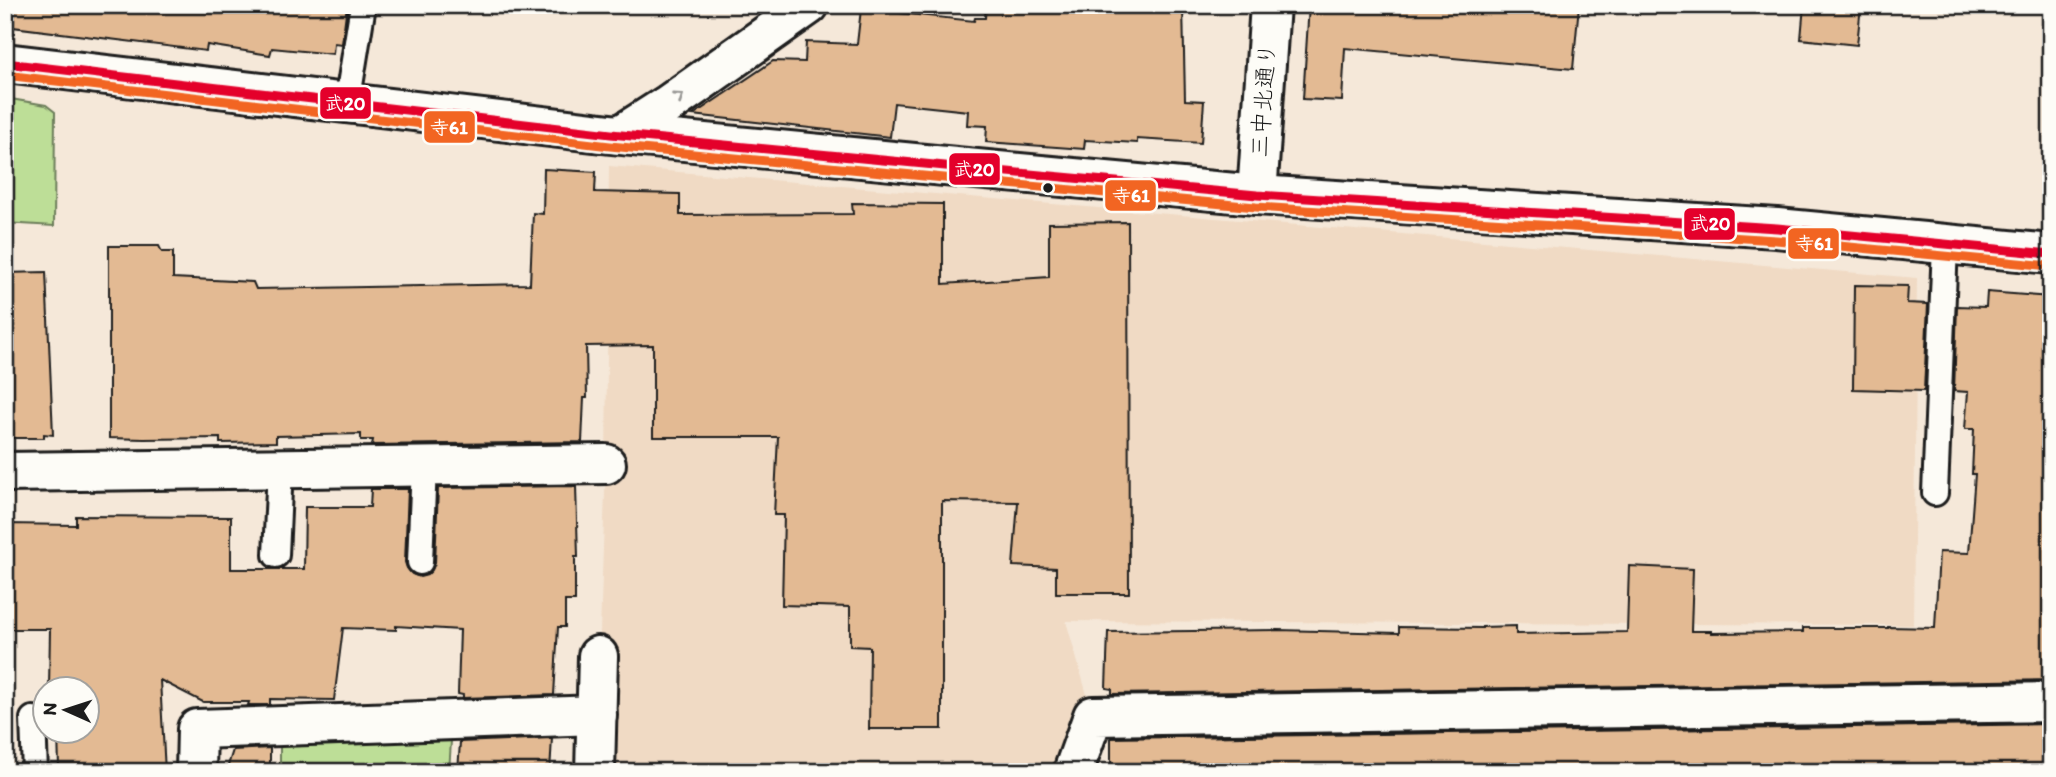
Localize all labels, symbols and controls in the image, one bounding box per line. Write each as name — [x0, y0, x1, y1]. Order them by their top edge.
street label: 三中北通り — [1245, 42, 1281, 158]
line badge: 武20 — [319, 86, 372, 120]
text: 武20 — [325, 92, 366, 115]
one-way arrow — [671, 93, 684, 105]
line badge: 寺61 — [423, 110, 476, 144]
text: 寺61 — [430, 116, 468, 139]
line badge: 武20 — [948, 152, 1001, 186]
text: 武20 — [954, 158, 995, 181]
line badge: 寺61 — [1104, 179, 1157, 212]
unlabelled marker — [1041, 181, 1055, 195]
text: 寺61 — [1112, 184, 1150, 207]
line badge: 武20 — [1683, 207, 1736, 241]
text: 武20 — [1690, 212, 1731, 235]
line badge: 寺61 — [1787, 227, 1840, 260]
text: 寺61 — [1795, 232, 1833, 255]
north arrow — [32, 676, 102, 746]
text: N — [38, 702, 61, 716]

